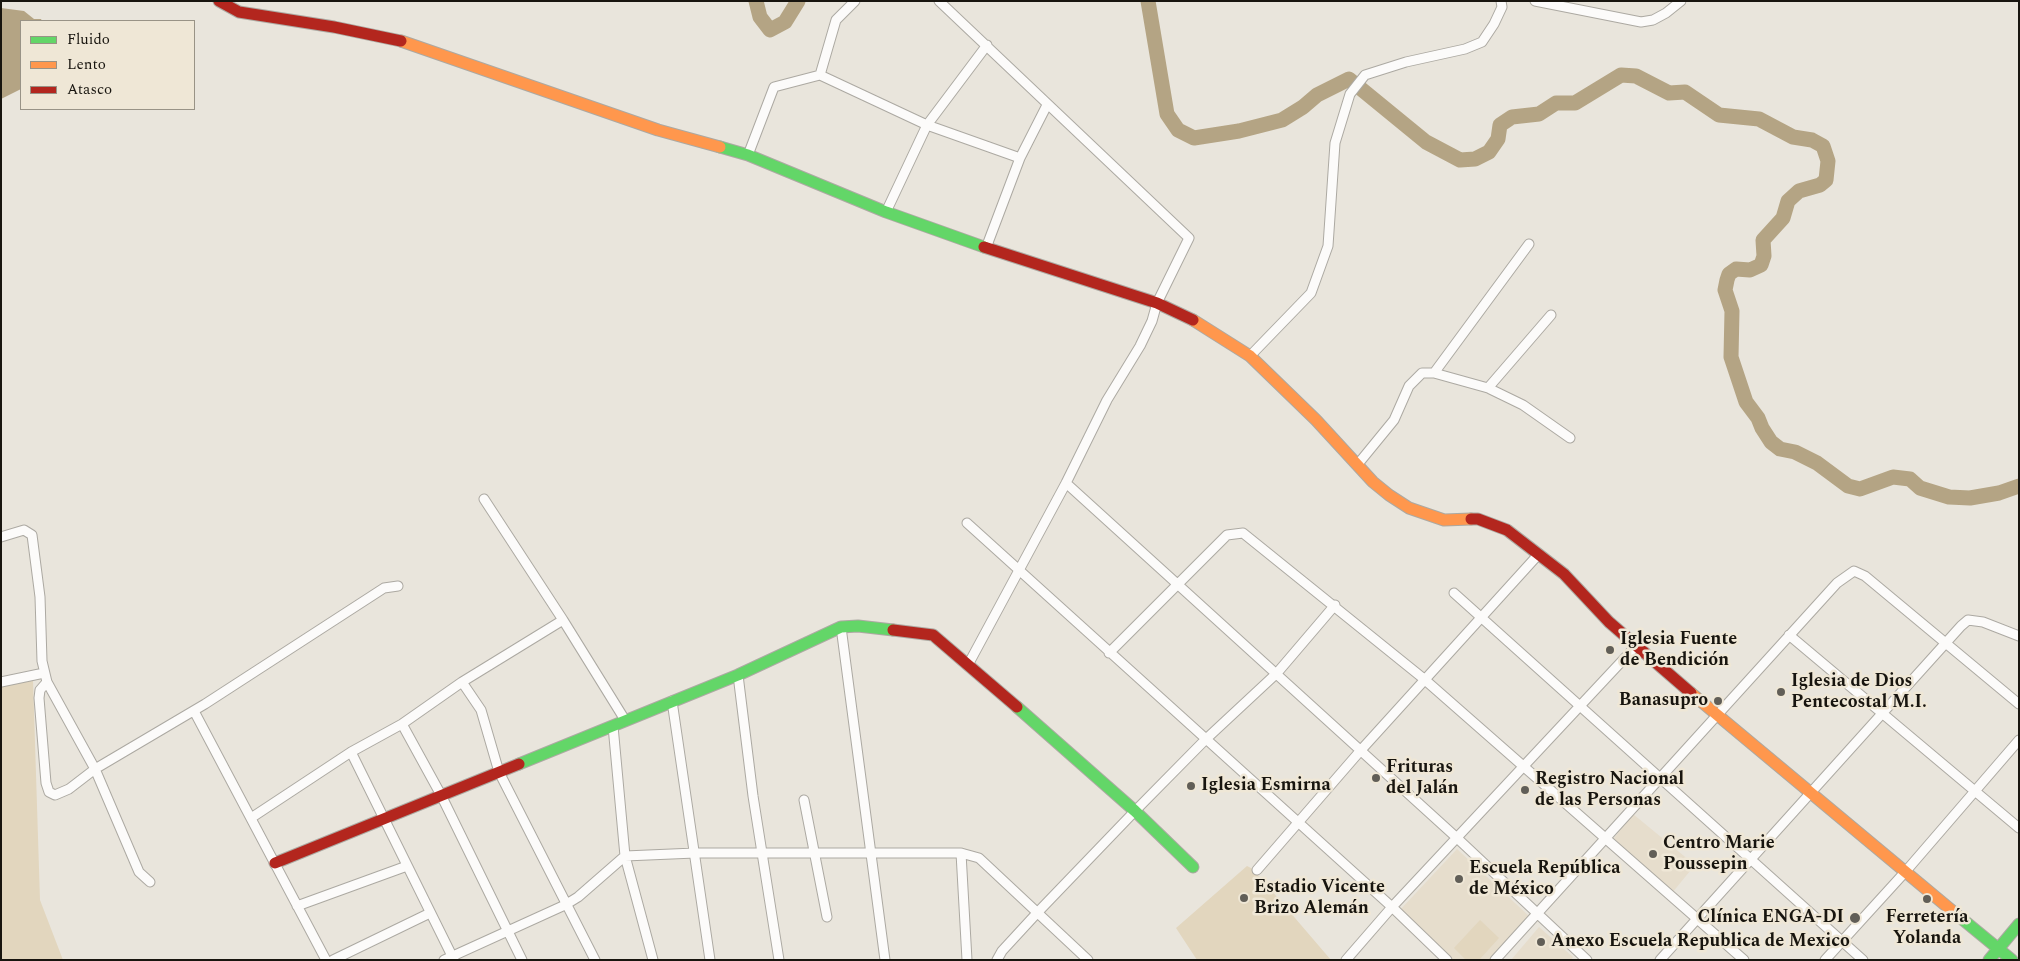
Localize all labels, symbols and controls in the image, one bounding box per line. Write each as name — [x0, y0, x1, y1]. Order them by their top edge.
legend — [20, 20, 195, 110]
text: Fluido — [67, 28, 110, 51]
text: Lento — [67, 53, 106, 76]
text: Atasco — [67, 78, 112, 101]
place label: Iglesia Fuente de Bendición — [1620, 629, 1737, 672]
marker: Iglesia Fuente de Bendición — [1604, 644, 1616, 656]
place label: Iglesia de Dios Pentecostal M.I. — [1791, 671, 1927, 714]
marker: Iglesia de Dios Pentecostal M.I. — [1775, 686, 1787, 698]
place label: Banasupro — [1619, 690, 1708, 712]
marker: Banasupro — [1712, 695, 1724, 707]
place label: Frituras del Jalán — [1386, 757, 1459, 800]
place label: Registro Nacional de las Personas — [1535, 769, 1684, 812]
marker: Frituras del Jalán — [1370, 772, 1382, 784]
place label: Iglesia Esmirna — [1201, 775, 1331, 797]
marker: Iglesia Esmirna — [1185, 780, 1197, 792]
marker: Registro Nacional de las Personas — [1519, 784, 1531, 796]
place label: Centro Marie Poussepin — [1663, 833, 1775, 876]
marker: Centro Marie Poussepin — [1647, 848, 1659, 860]
place label: Escuela República de México — [1469, 858, 1620, 901]
marker: Escuela República de México — [1453, 873, 1465, 885]
place label: Estadio Vicente Brizo Alemán — [1254, 877, 1385, 920]
marker: Estadio Vicente Brizo Alemán — [1238, 892, 1250, 904]
marker: Ferretería Yolanda — [1921, 893, 1933, 905]
place label: Clínica ENGA-DI — [1697, 907, 1844, 929]
place label: Ferretería Yolanda — [1886, 907, 1968, 950]
marker: Clínica ENGA-DI — [1848, 911, 1862, 925]
place label: Anexo Escuela Republica de Mexico — [1551, 931, 1850, 953]
marker: Anexo Escuela Republica de Mexico — [1535, 936, 1547, 948]

